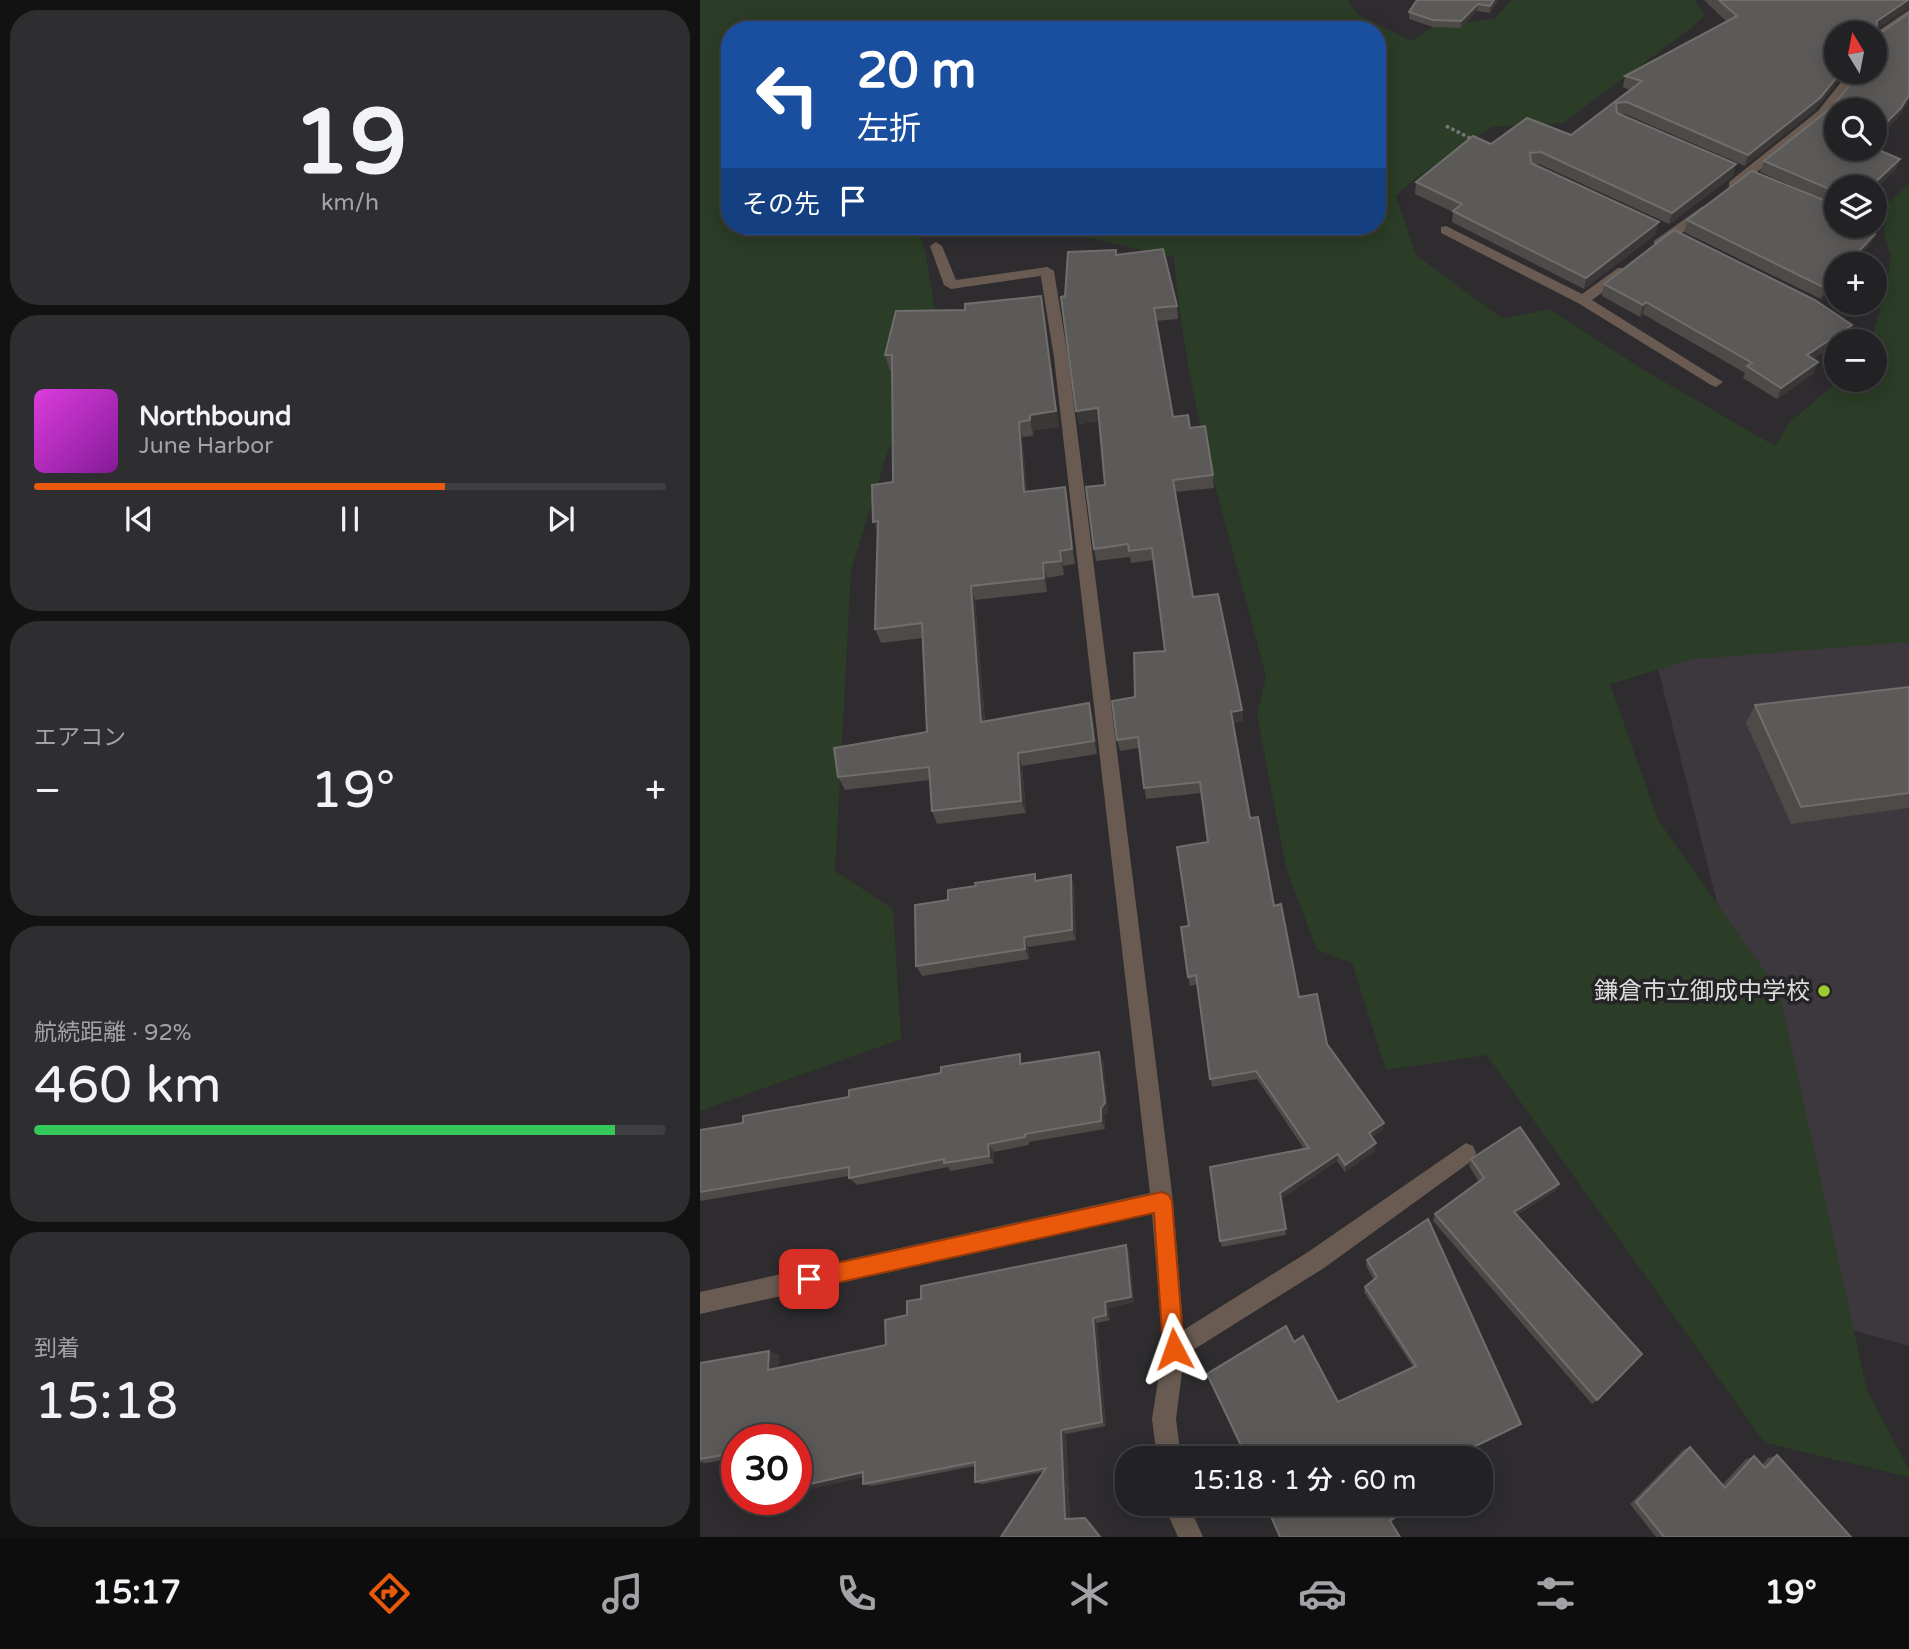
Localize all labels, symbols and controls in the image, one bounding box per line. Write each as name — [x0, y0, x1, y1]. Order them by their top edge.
north arrow — [1824, 21, 1886, 84]
map controls — [1824, 21, 1887, 392]
text: 20 m — [857, 42, 976, 101]
icon: left — [742, 49, 833, 140]
text: 19 — [293, 88, 407, 198]
button: search — [1824, 98, 1887, 161]
text: 左折 — [857, 110, 921, 148]
button: layers — [1824, 175, 1887, 238]
icon: arrive — [834, 182, 872, 220]
text: km/h — [321, 189, 379, 217]
text: その先 — [742, 189, 820, 220]
button: + — [1824, 252, 1887, 315]
button: − — [1824, 329, 1887, 392]
text: Northbound — [139, 401, 291, 432]
text: June Harbor — [139, 432, 273, 460]
icon: previous — [120, 500, 158, 538]
icon: pause — [331, 500, 369, 538]
icon: next — [542, 500, 580, 538]
text: エアコン — [34, 724, 126, 752]
text: 19° — [310, 759, 395, 822]
text: − — [34, 768, 61, 814]
text: + — [645, 768, 666, 814]
place label: 鎌倉市立御成中学校 — [1594, 977, 1810, 1006]
marker: 鎌倉市立御成中学校 — [1816, 983, 1832, 999]
text: 航続距離 · 92% — [34, 1019, 192, 1047]
text: 460 km — [34, 1054, 222, 1117]
pin — [779, 1249, 839, 1309]
icon: arrive — [790, 1260, 828, 1298]
position arrow — [1137, 1312, 1211, 1386]
text: 到着 — [34, 1335, 80, 1363]
text: 15:18 — [34, 1370, 178, 1433]
speed limit sign: 30 — [721, 1424, 812, 1515]
text: 15:18 · 1 分 · 60 m — [1191, 1465, 1417, 1496]
icon: directions — [365, 1569, 414, 1618]
icon: music — [598, 1569, 647, 1618]
icon: phone — [832, 1569, 881, 1618]
icon: climate — [1065, 1569, 1114, 1618]
icon: car — [1298, 1569, 1347, 1618]
icon: filters — [1531, 1569, 1580, 1618]
text: 15:17 — [92, 1574, 181, 1612]
text: 19° — [1764, 1574, 1817, 1612]

